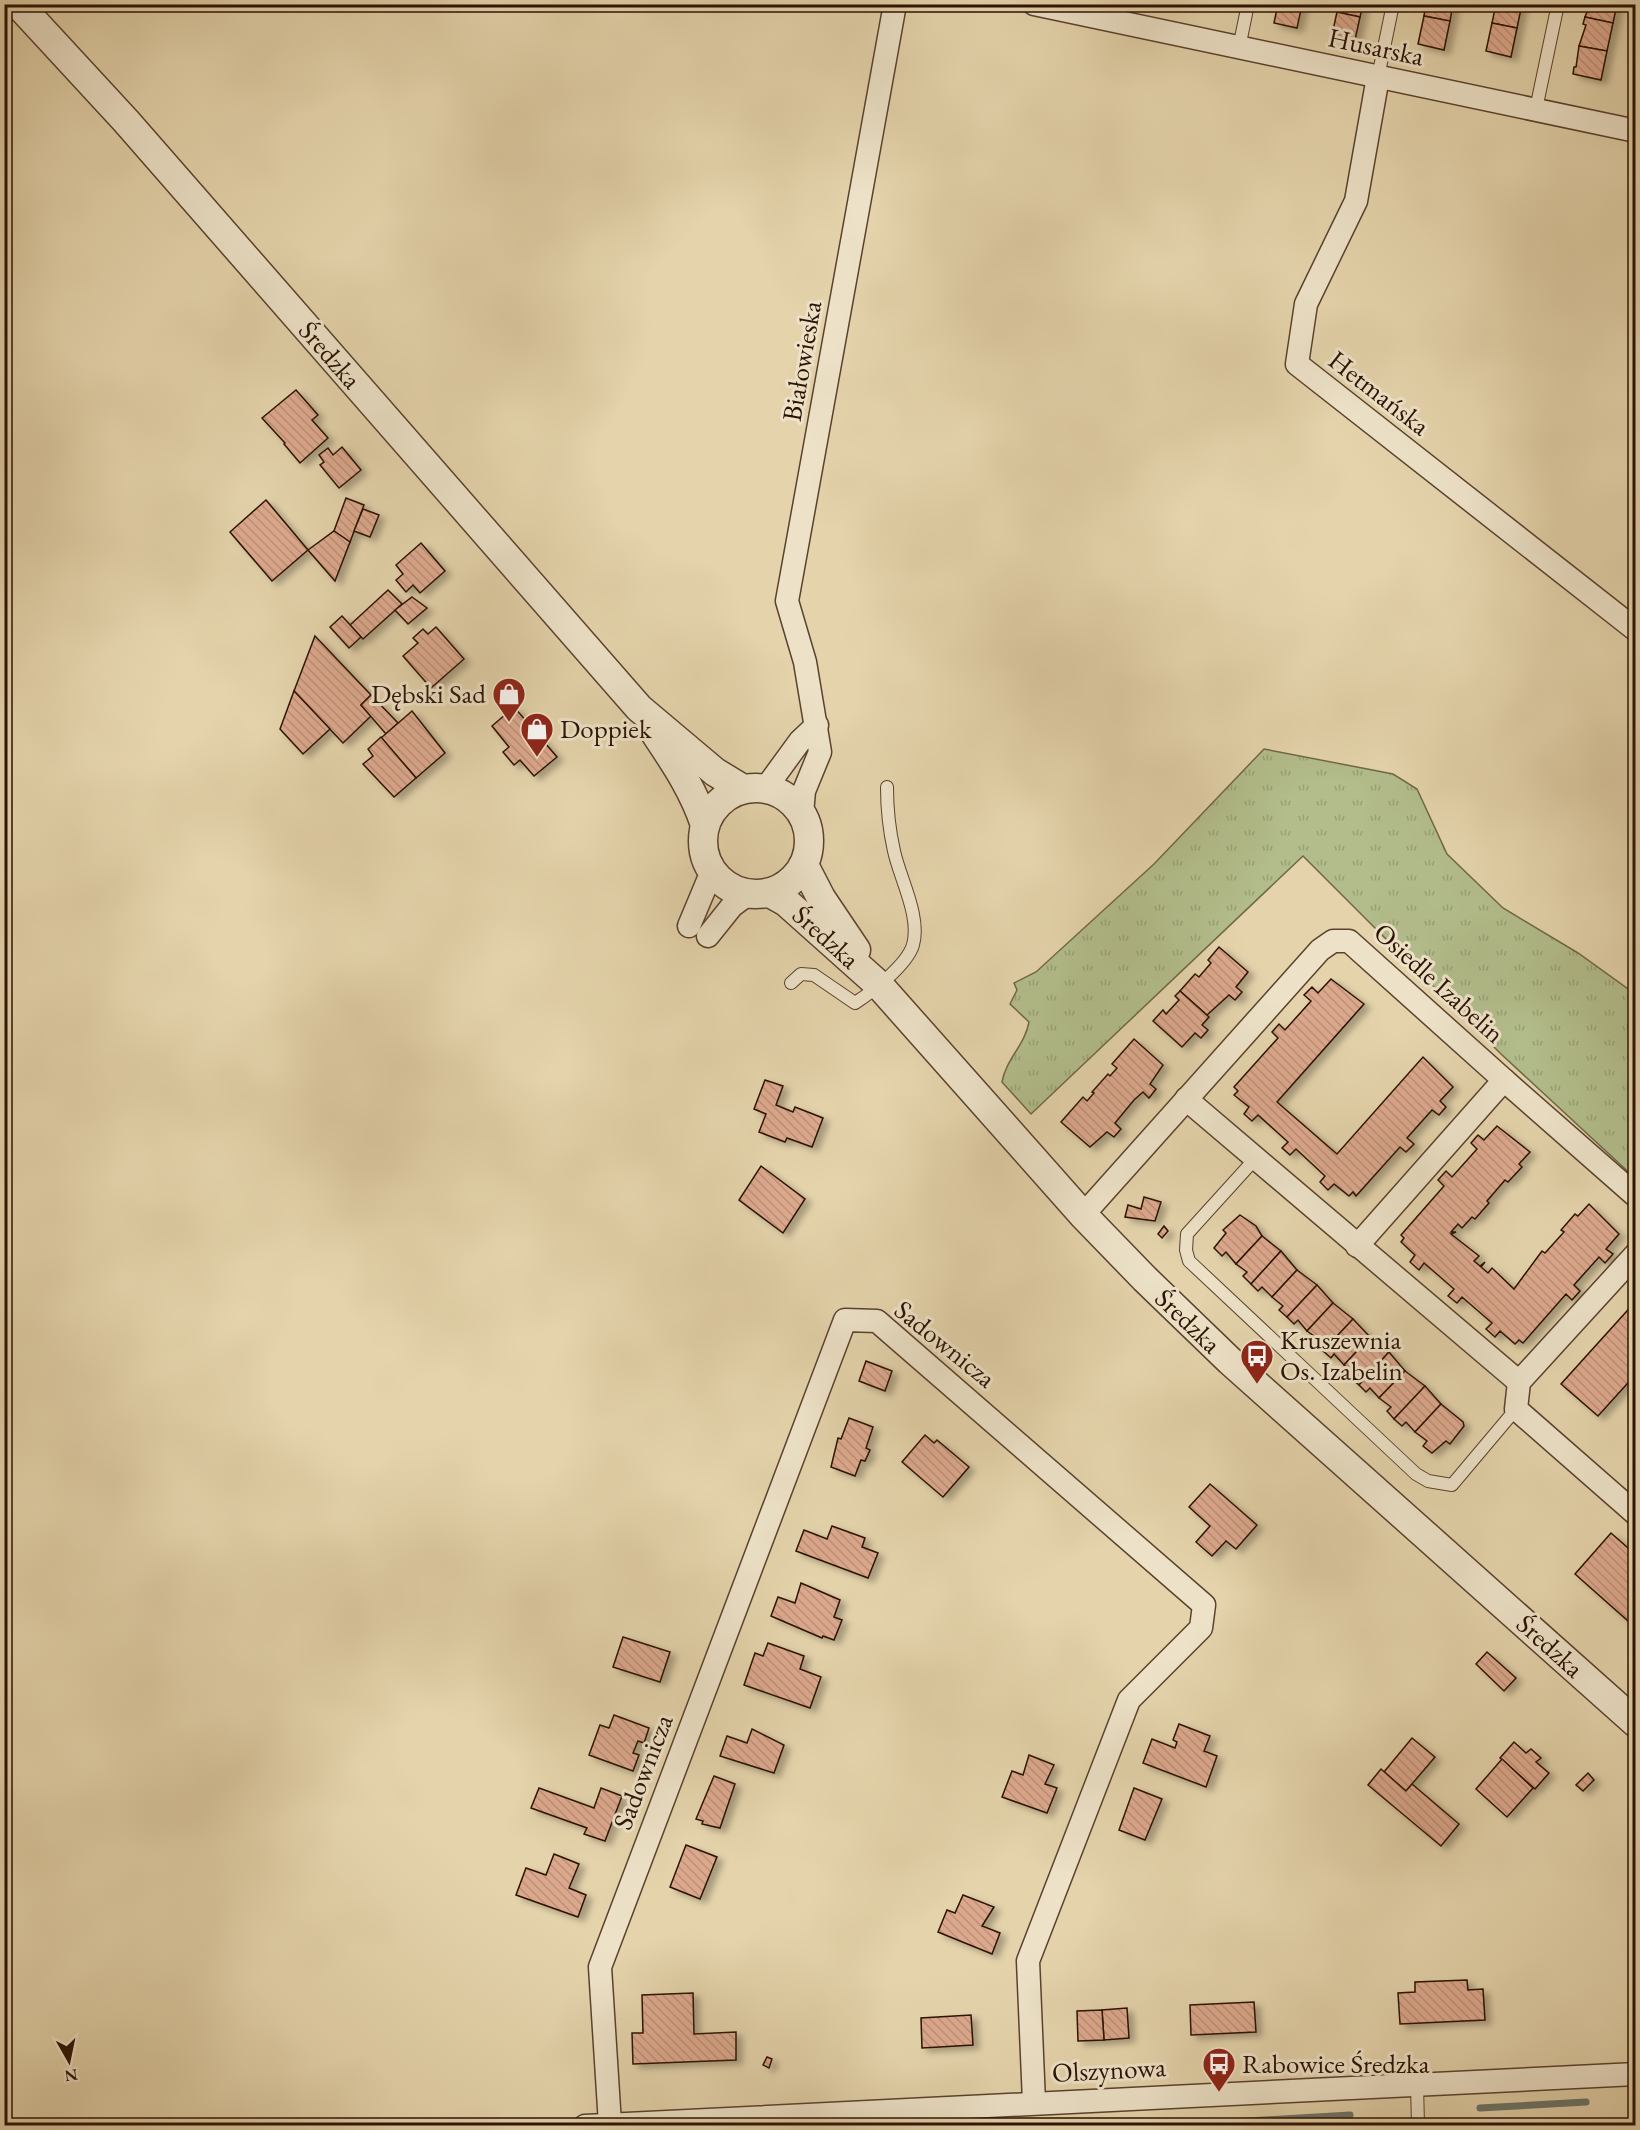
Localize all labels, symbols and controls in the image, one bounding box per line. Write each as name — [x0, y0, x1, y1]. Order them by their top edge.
street label: Husarska — [1325, 19, 1427, 74]
street label: Białowieska — [774, 298, 829, 424]
street label: Średzka — [291, 313, 370, 396]
street label: Hetmańska — [1322, 342, 1437, 443]
place label: Dębski Sad — [371, 676, 486, 711]
shop icon: Dębski Sad — [491, 676, 527, 723]
shop icon: Doppiek — [519, 711, 555, 758]
place label: Doppiek — [560, 711, 652, 746]
street label: Średzka — [785, 897, 868, 976]
street label: Osiedle Izabelin — [1367, 915, 1512, 1051]
street label: Średzka — [1148, 1281, 1229, 1361]
street label: Sadownicza — [887, 1292, 1003, 1395]
place label: Kruszewnia Os. Izabelin — [1280, 1322, 1403, 1388]
bus stop icon: Kruszewnia Os. Izabelin — [1239, 1338, 1275, 1385]
street label: Średzka — [1509, 1606, 1592, 1685]
street label: Sadownicza — [605, 1709, 681, 1834]
north arrow — [39, 2031, 99, 2091]
bus stop icon: Rabowice Średzka — [1201, 2046, 1237, 2093]
place label: Rabowice Średzka — [1242, 2046, 1430, 2081]
street label: Olszynowa — [1051, 2049, 1167, 2090]
text: N — [63, 2064, 79, 2087]

